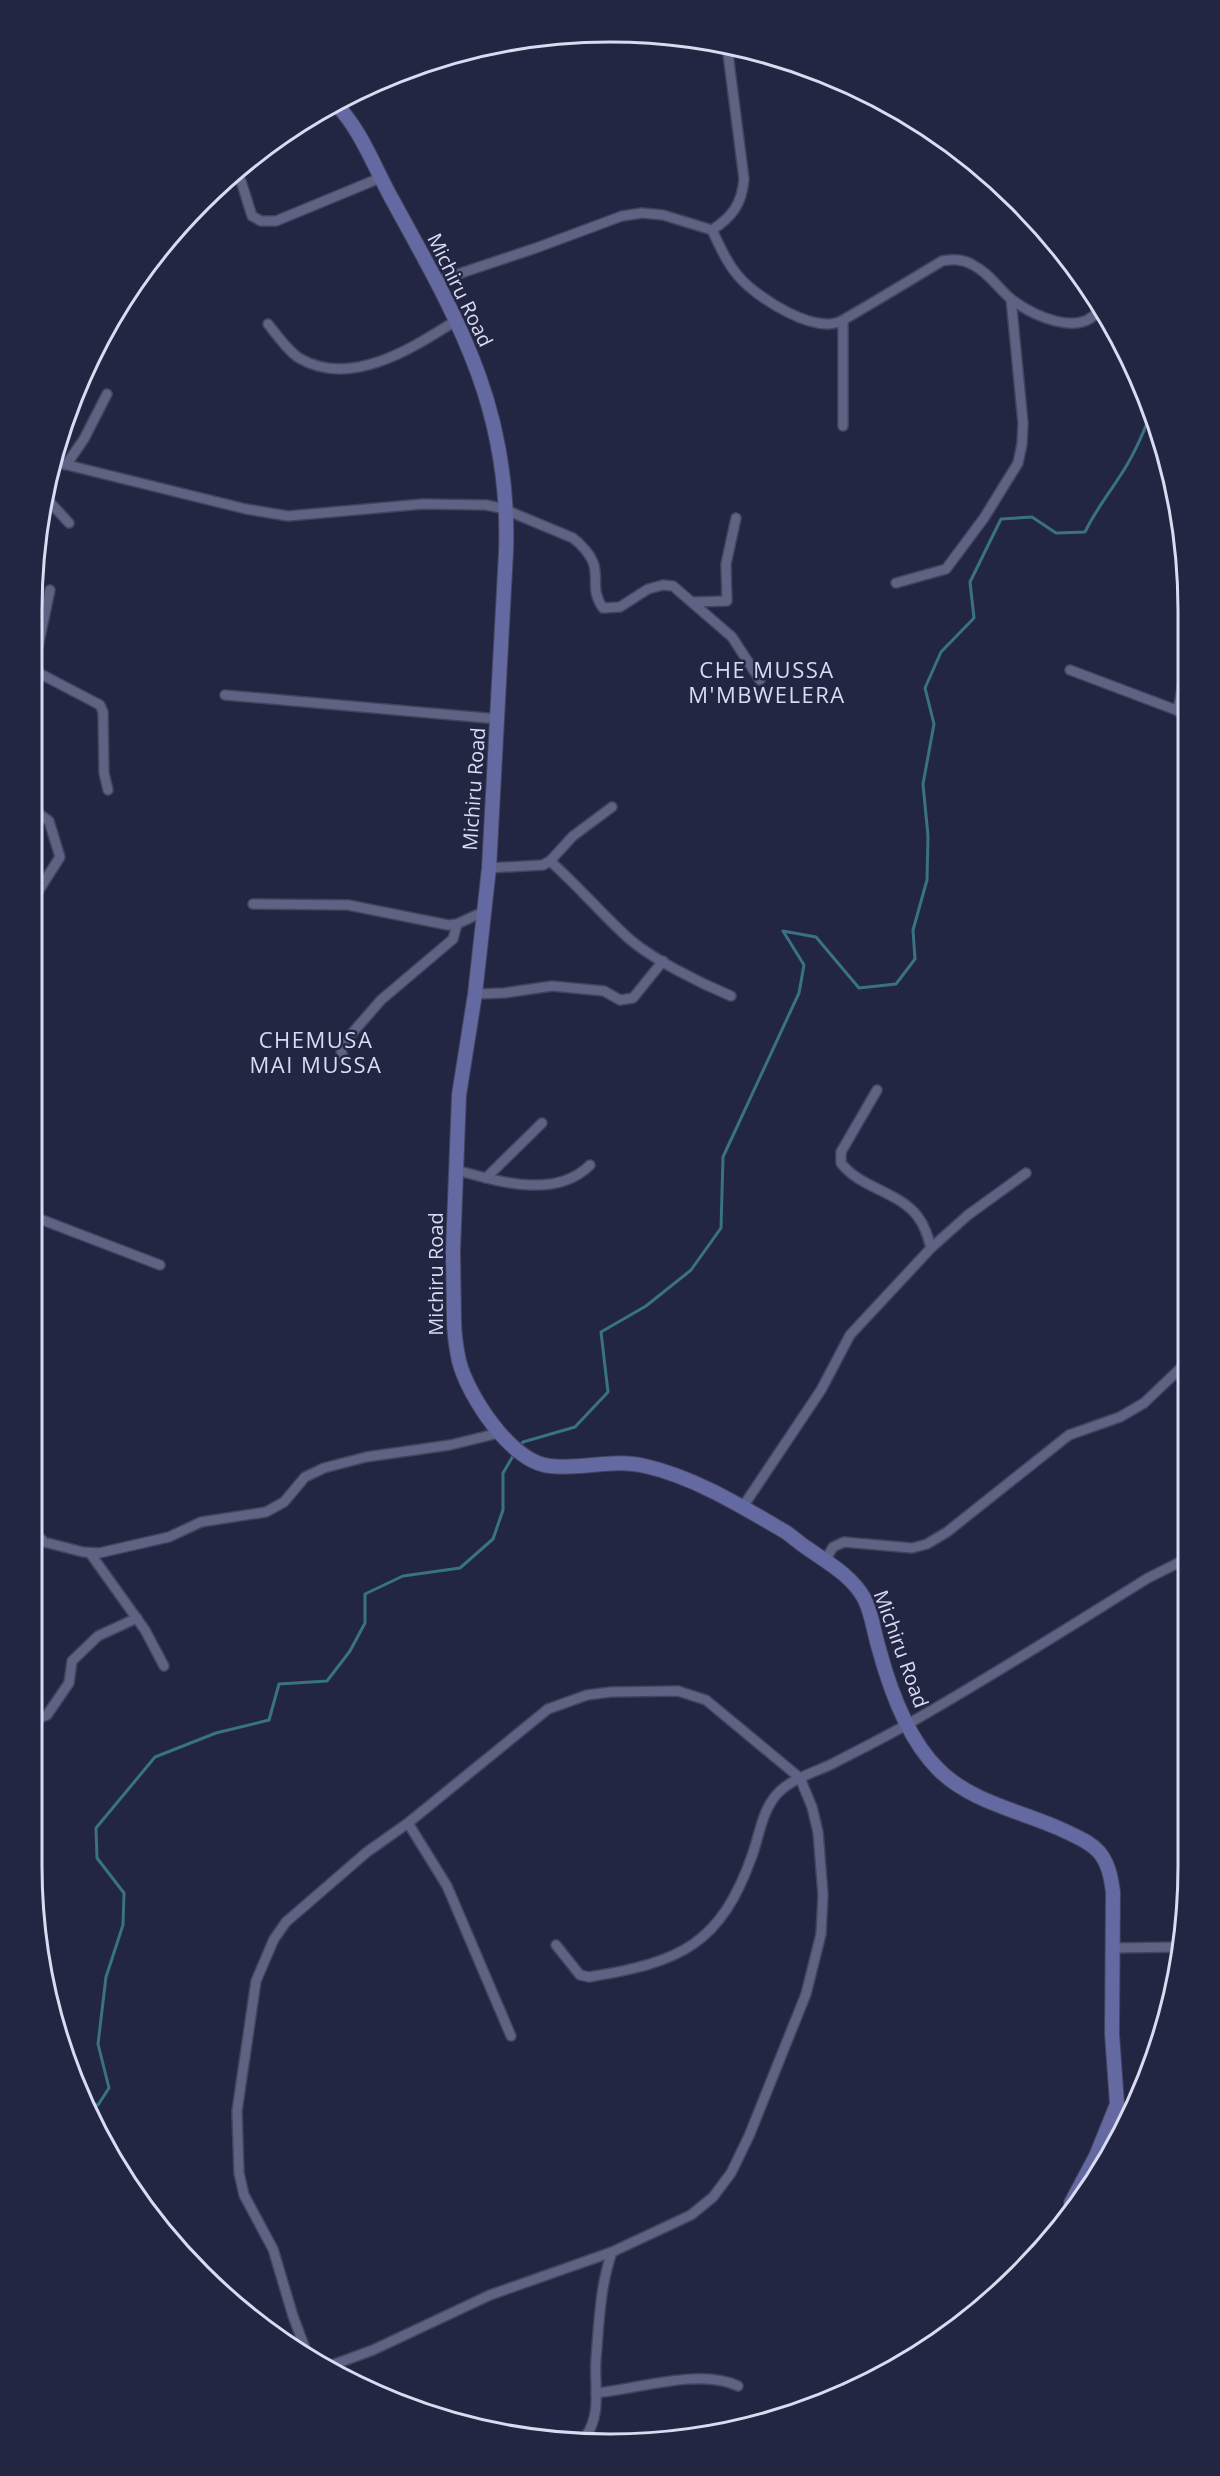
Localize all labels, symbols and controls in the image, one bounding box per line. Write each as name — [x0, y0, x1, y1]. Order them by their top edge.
street label: Michiru Road — [421, 228, 500, 351]
district label: CHE MUSSA M'MBWELERA — [688, 654, 846, 709]
street label: Michiru Road — [456, 727, 491, 851]
district label: CHEMUSA MAI MUSSA — [250, 1024, 382, 1079]
street label: Michiru Road — [422, 1212, 449, 1336]
street label: Michiru Road — [868, 1586, 935, 1711]

